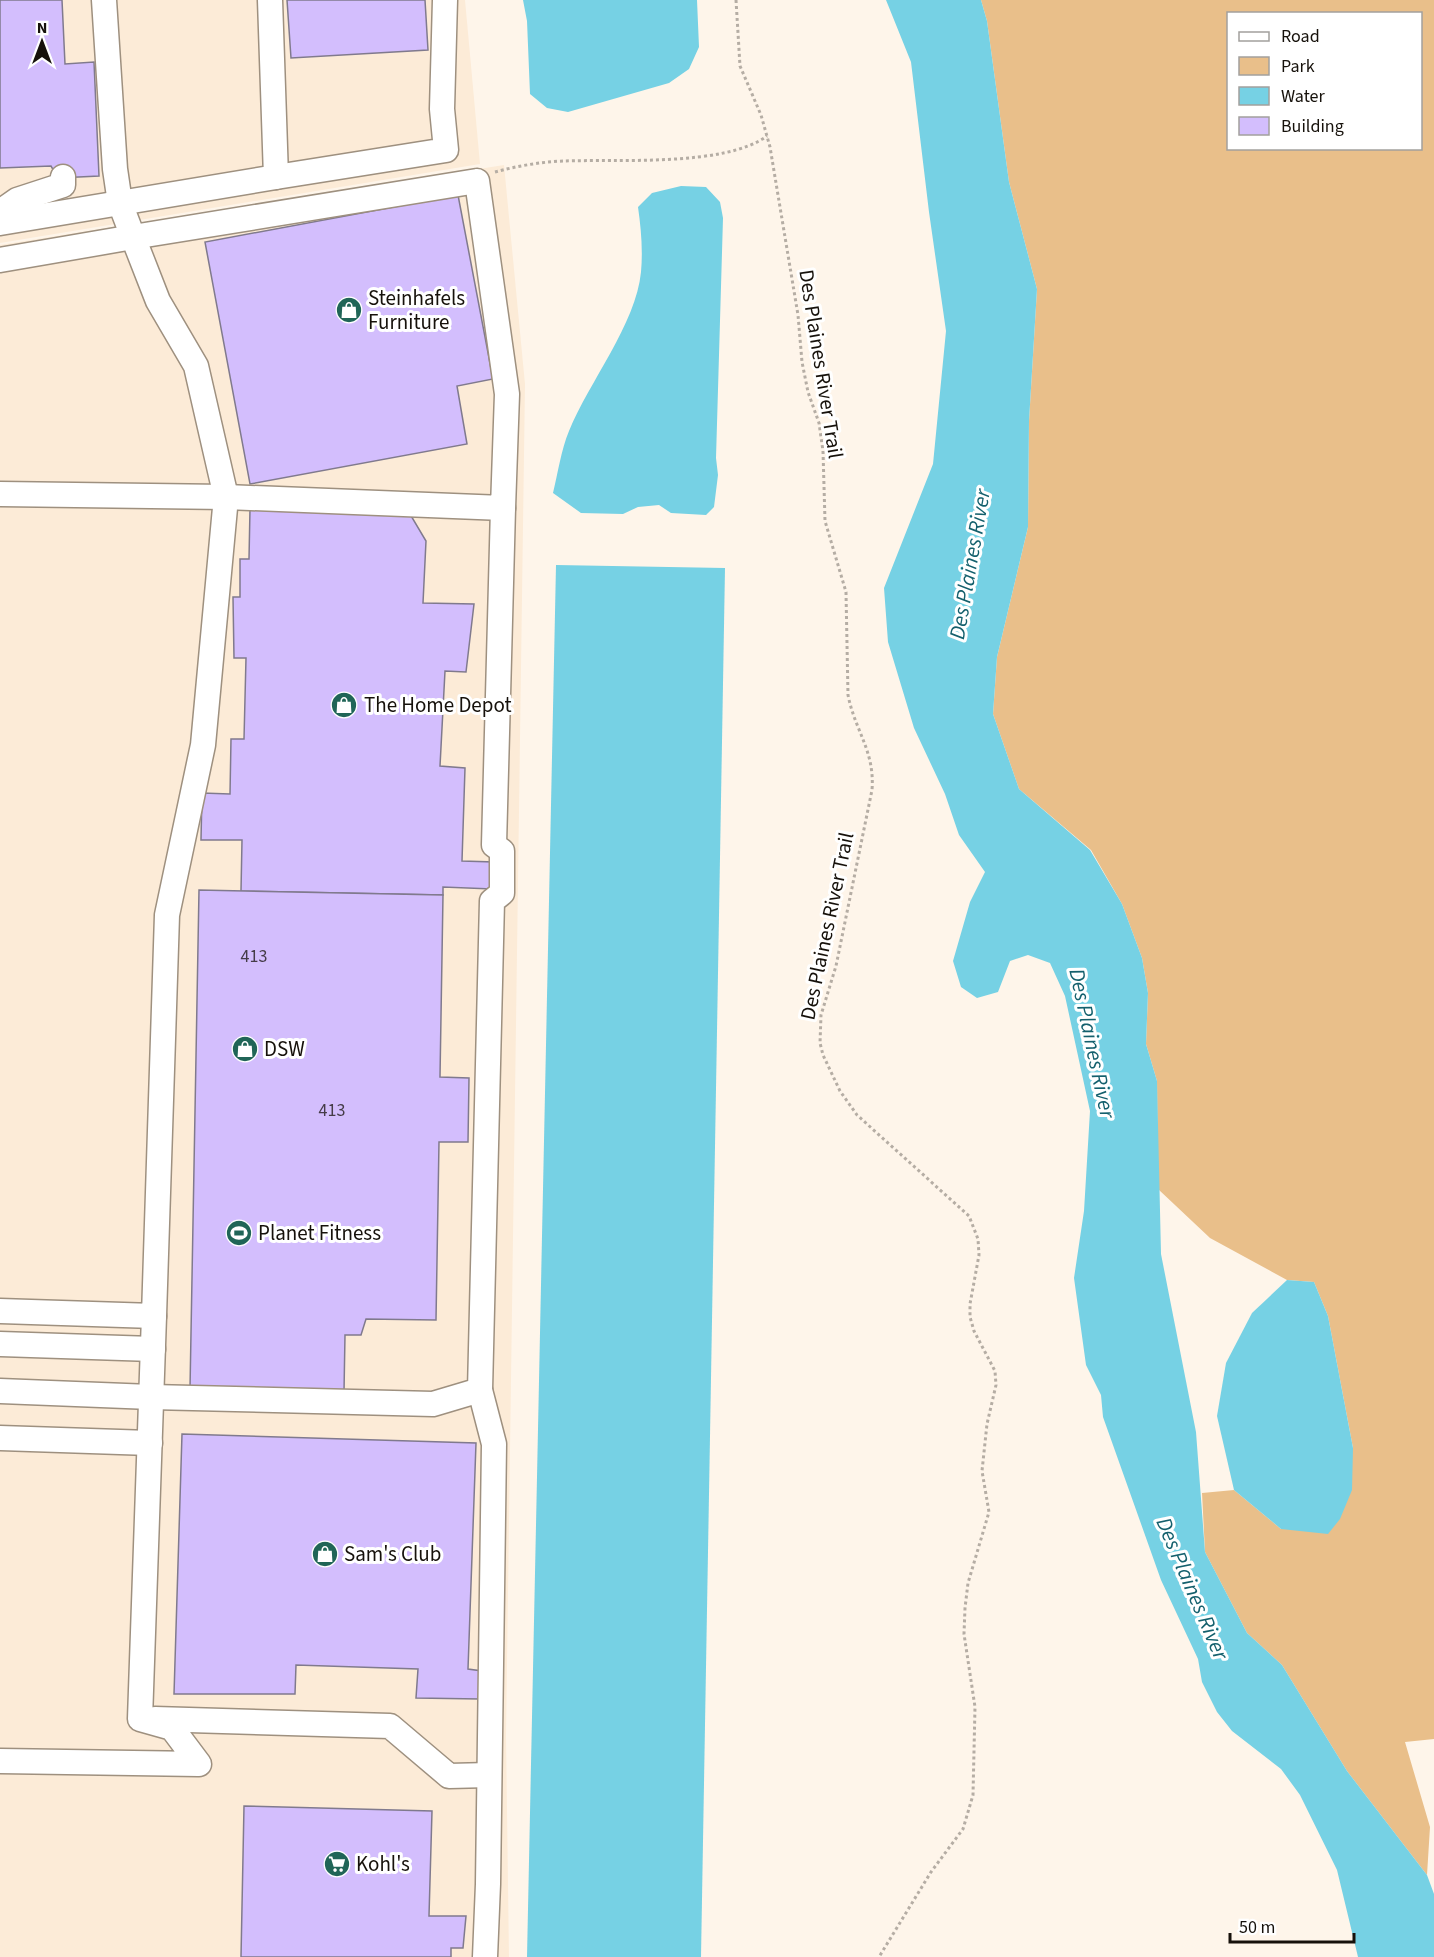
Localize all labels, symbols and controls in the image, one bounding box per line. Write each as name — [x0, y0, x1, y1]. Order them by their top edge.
north arrow — [12, 12, 72, 72]
legend — [1227, 12, 1422, 150]
text: N — [37, 17, 47, 39]
text: Road — [1281, 24, 1320, 49]
text: Park — [1281, 54, 1315, 79]
text: Water — [1281, 84, 1325, 109]
text: Building — [1281, 114, 1344, 139]
street label: Des Plaines River Trail — [791, 267, 851, 461]
place label: Steinhafels Furniture — [368, 283, 465, 337]
shop icon: Steinhafels Furniture — [334, 295, 364, 325]
water label: Des Plaines River — [941, 485, 999, 642]
shop icon: The Home Depot — [329, 690, 359, 720]
place label: The Home Depot — [364, 690, 512, 720]
street label: Des Plaines River Trail — [792, 829, 862, 1023]
house number: 413 — [241, 944, 267, 969]
water label: Des Plaines River — [1061, 966, 1124, 1122]
shop icon: DSW — [230, 1034, 260, 1064]
place label: DSW — [264, 1034, 305, 1064]
house number: 413 — [319, 1098, 345, 1123]
sports icon: Planet Fitness — [224, 1218, 254, 1248]
place label: Planet Fitness — [258, 1218, 381, 1248]
water label: Des Plaines River — [1148, 1512, 1237, 1666]
shop icon: Sam's Club — [310, 1539, 340, 1569]
place label: Sam's Club — [344, 1539, 441, 1569]
supermarket icon: Kohl's — [322, 1849, 352, 1879]
place label: Kohl's — [356, 1849, 410, 1879]
scale bar — [1230, 1906, 1354, 1944]
text: 50 m — [1239, 1915, 1275, 1940]

